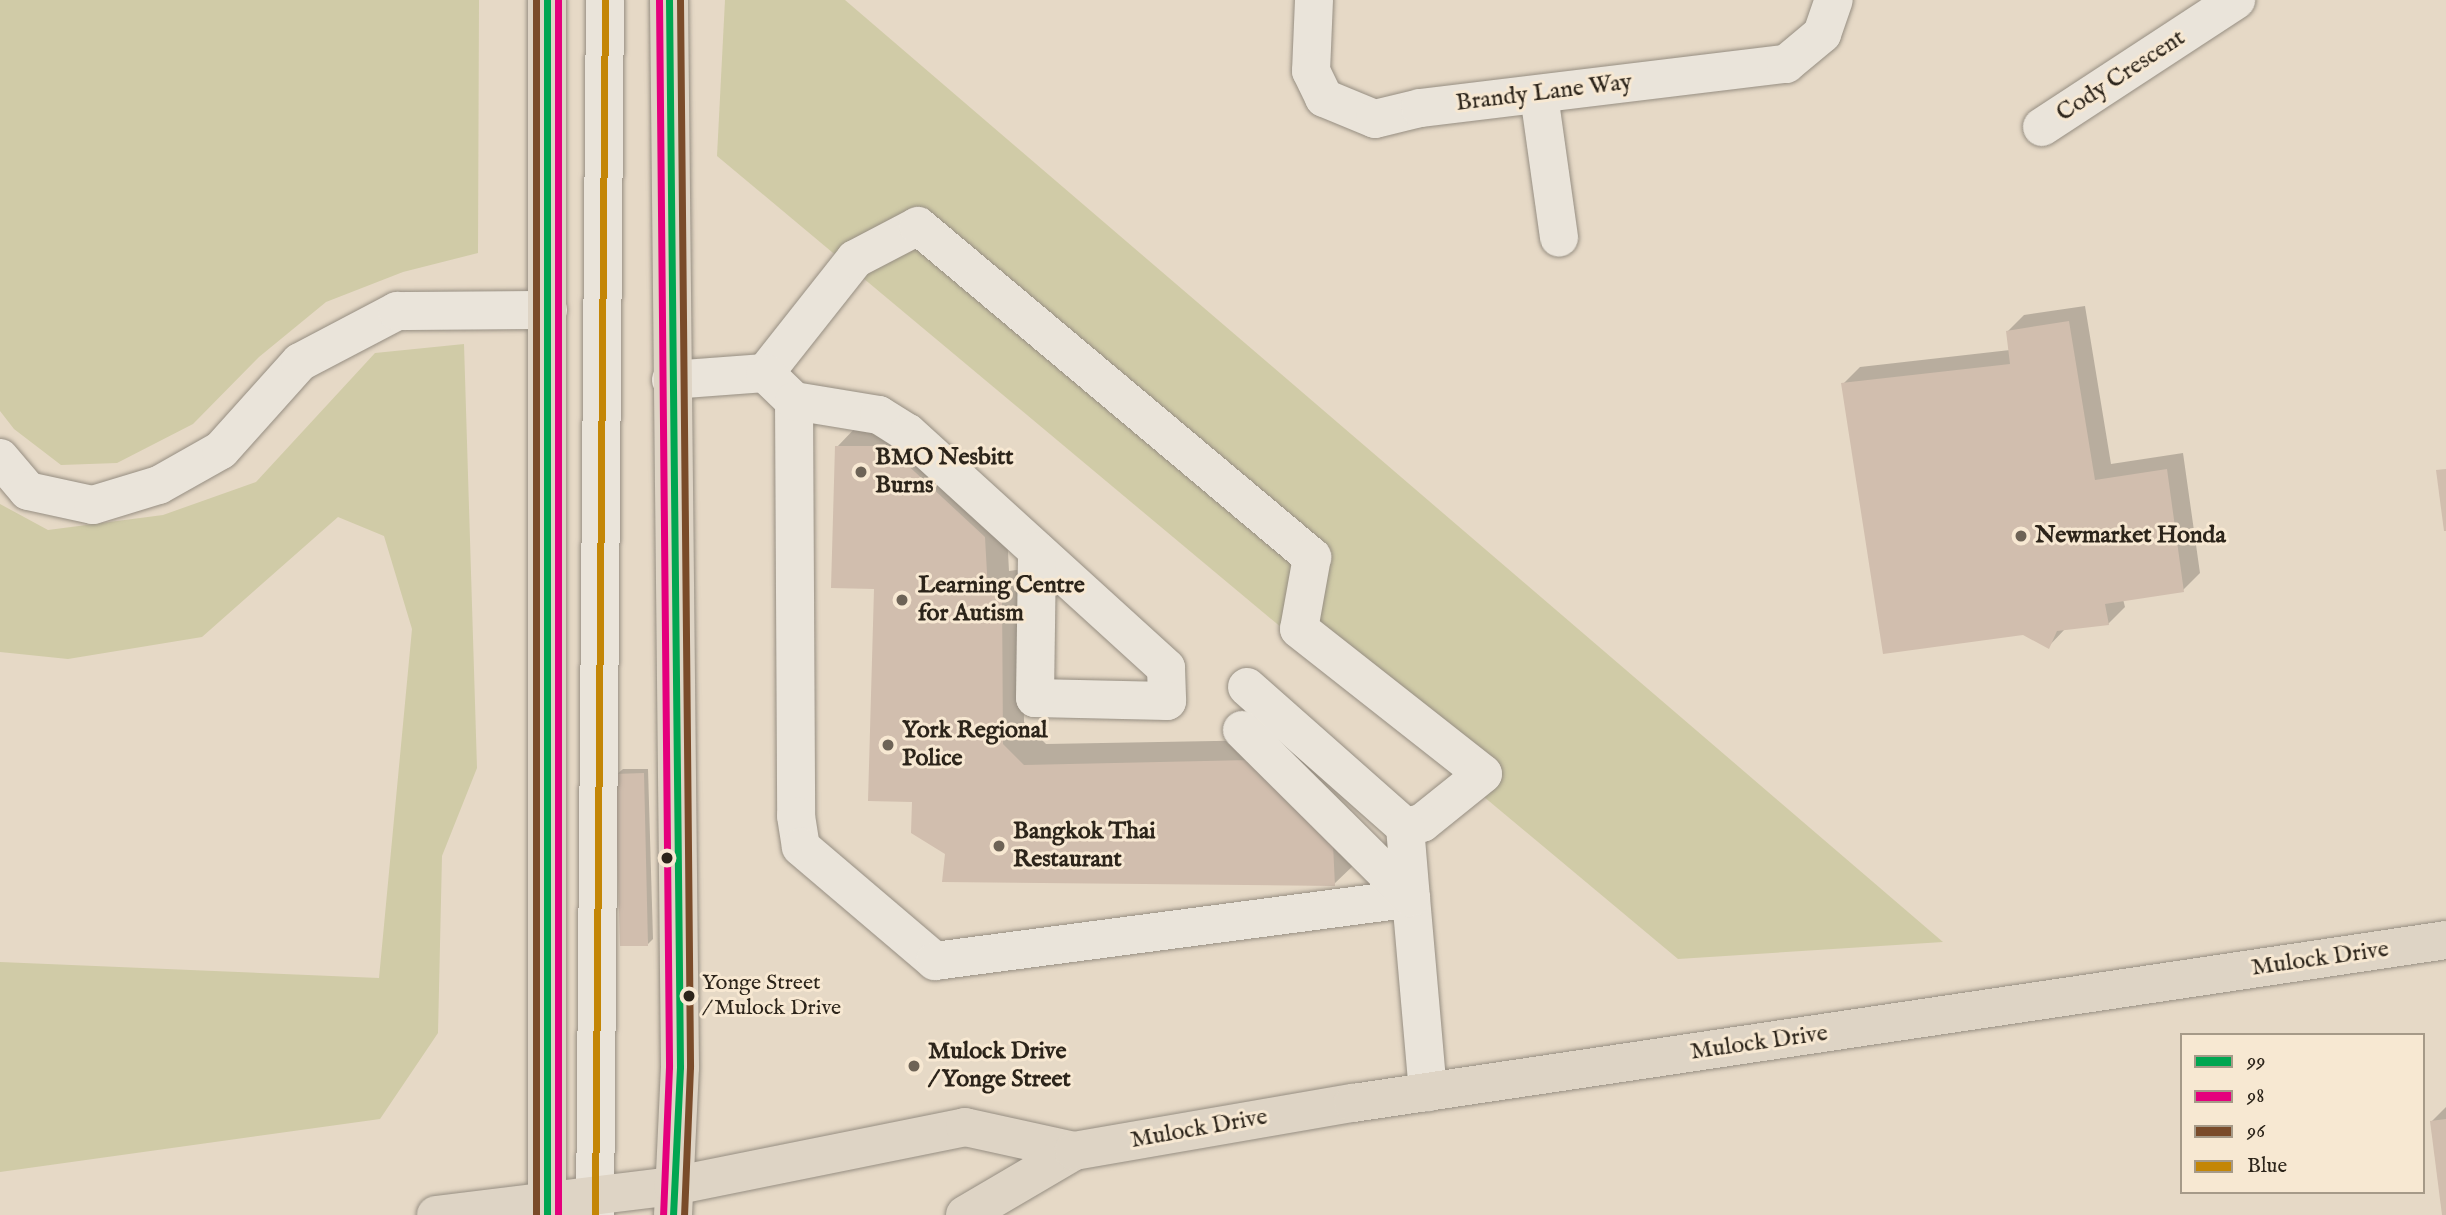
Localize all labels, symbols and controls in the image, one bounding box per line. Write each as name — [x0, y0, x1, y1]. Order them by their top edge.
street label: Cody Crescent — [2051, 24, 2191, 128]
street label: Brandy Lane Way — [1454, 68, 1634, 118]
place label: BMO Nesbitt Burns — [875, 444, 1013, 500]
marker: BMO Nesbitt Burns — [853, 464, 869, 480]
place label: Newmarket Honda — [2035, 522, 2226, 550]
marker: Newmarket Honda — [2013, 528, 2029, 544]
place label: Learning Centre for Autism — [918, 572, 1085, 628]
marker: Learning Centre for Autism — [892, 590, 912, 610]
place label: York Regional Police — [902, 717, 1048, 773]
marker: York Regional Police — [880, 737, 896, 753]
place label: Bangkok Thai Restaurant — [1013, 818, 1156, 874]
marker: Bangkok Thai Restaurant — [991, 838, 1007, 854]
unlabelled marker — [660, 851, 674, 865]
street label: Mulock Drive — [2249, 935, 2391, 983]
place label: Yonge Street / Mulock Drive — [702, 970, 841, 1021]
marker: Yonge Street / Mulock Drive — [682, 989, 696, 1003]
street label: Mulock Drive — [1688, 1019, 1830, 1067]
legend — [2180, 1033, 2425, 1194]
place label: Mulock Drive / Yonge Street — [928, 1038, 1071, 1094]
text: 99 — [2247, 1048, 2265, 1075]
marker: Mulock Drive / Yonge Street — [906, 1058, 922, 1074]
text: 98 — [2247, 1083, 2264, 1110]
street label: Mulock Drive — [1128, 1103, 1270, 1155]
text: 96 — [2247, 1118, 2265, 1145]
text: Blue — [2247, 1153, 2287, 1180]

